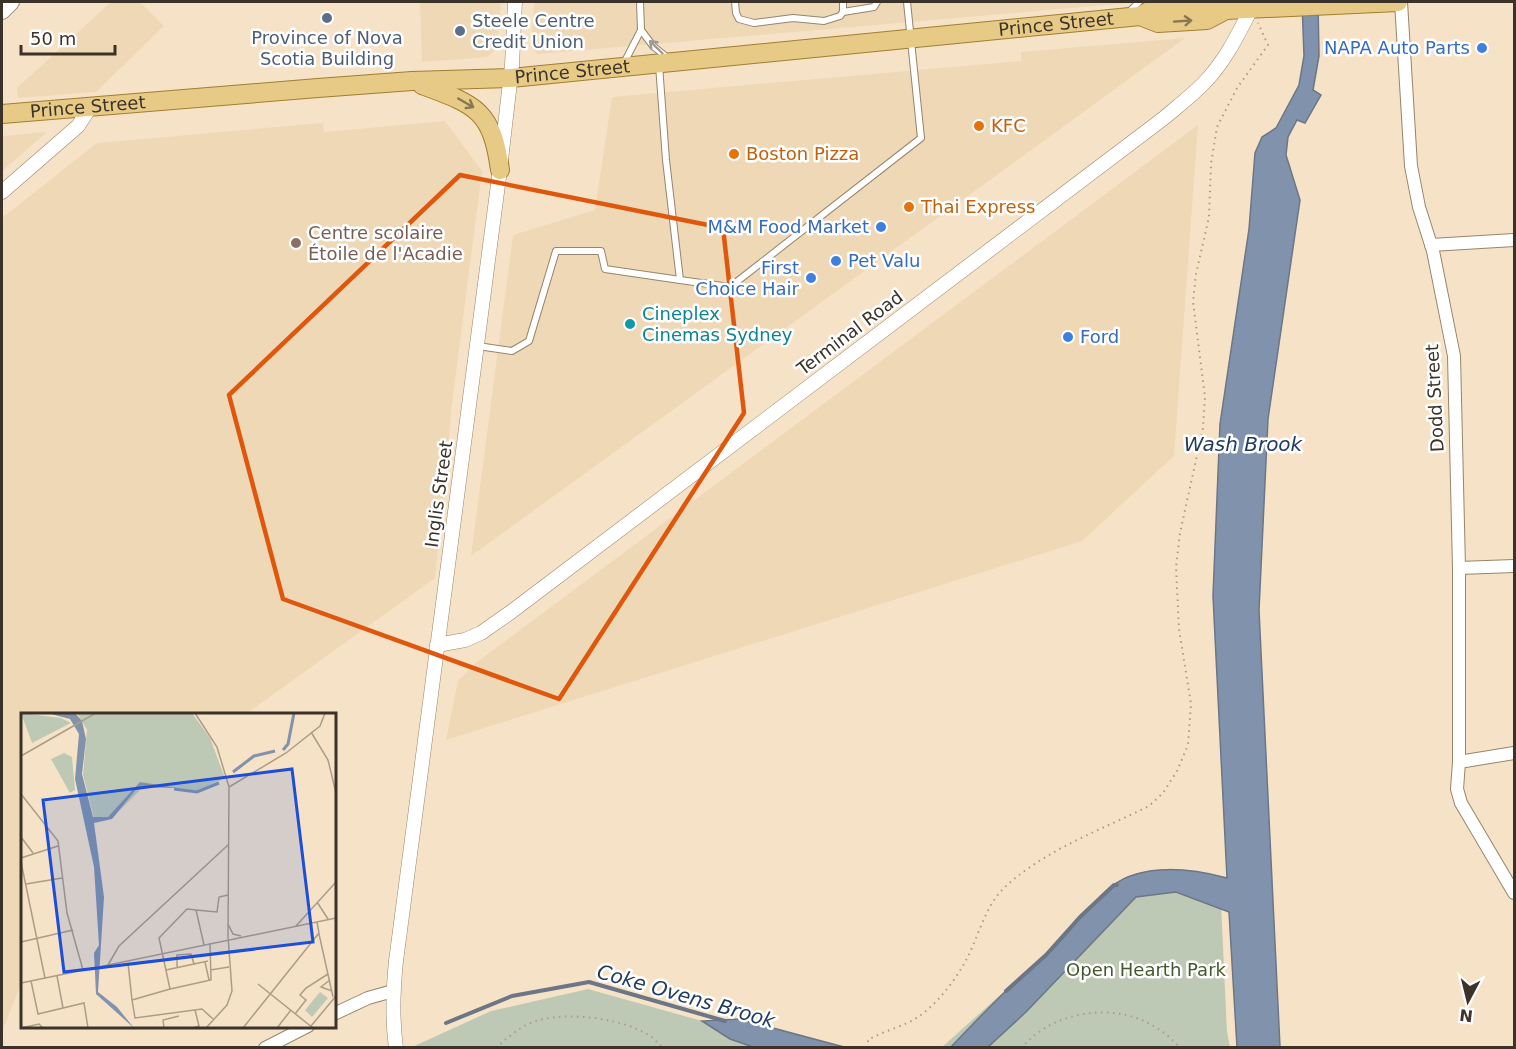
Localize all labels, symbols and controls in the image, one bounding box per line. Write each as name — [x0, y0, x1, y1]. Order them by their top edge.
street label: Prince Street — [997, 8, 1115, 40]
place label: Steele Centre Credit Union — [472, 10, 595, 52]
marker: Province of Nova Scotia Building — [320, 11, 334, 25]
one-way arrow — [1173, 16, 1193, 27]
scale bar — [21, 18, 116, 56]
marker: Steele Centre Credit Union — [453, 24, 467, 38]
place label: Province of Nova Scotia Building — [251, 27, 403, 69]
text: 50 m — [30, 28, 76, 49]
place label: NAPA Auto Parts — [1324, 37, 1470, 58]
one-way arrow — [649, 40, 664, 55]
marker: NAPA Auto Parts — [1475, 41, 1489, 55]
street label: Prince Street — [514, 55, 631, 88]
street label: Prince Street — [29, 91, 146, 122]
one-way arrow — [457, 97, 474, 109]
place label: KFC — [991, 115, 1026, 136]
marker: KFC — [972, 119, 986, 133]
place label: Boston Pizza — [746, 143, 859, 164]
marker: Boston Pizza — [727, 147, 741, 161]
place label: Thai Express — [920, 196, 1035, 217]
marker: Thai Express — [902, 200, 916, 214]
place label: M&M Food Market — [707, 216, 869, 237]
marker: M&M Food Market — [874, 220, 888, 234]
place label: Centre scolaire Étoile de l'Acadie — [308, 222, 463, 264]
marker: Centre scolaire Étoile de l'Acadie — [289, 236, 303, 250]
place label: Pet Valu — [848, 250, 920, 271]
marker: Pet Valu — [829, 254, 843, 268]
place label: First Choice Hair — [695, 257, 800, 299]
marker: First Choice Hair — [804, 271, 818, 285]
street label: Terminal Road — [792, 286, 907, 380]
place label: Cineplex Cinemas Sydney — [642, 303, 793, 345]
marker: Cineplex Cinemas Sydney — [623, 317, 637, 331]
place label: Ford — [1080, 326, 1119, 347]
marker: Ford — [1061, 330, 1075, 344]
street label: Dodd Street — [1421, 343, 1448, 453]
water label: Wash Brook — [1184, 432, 1304, 456]
street label: Inglis Street — [421, 439, 456, 549]
inset map — [21, 713, 336, 1028]
water label: Coke Ovens Brook — [594, 959, 779, 1033]
park label: Open Hearth Park — [1066, 959, 1227, 980]
north arrow — [1438, 971, 1498, 1031]
text: N — [1458, 1005, 1474, 1026]

